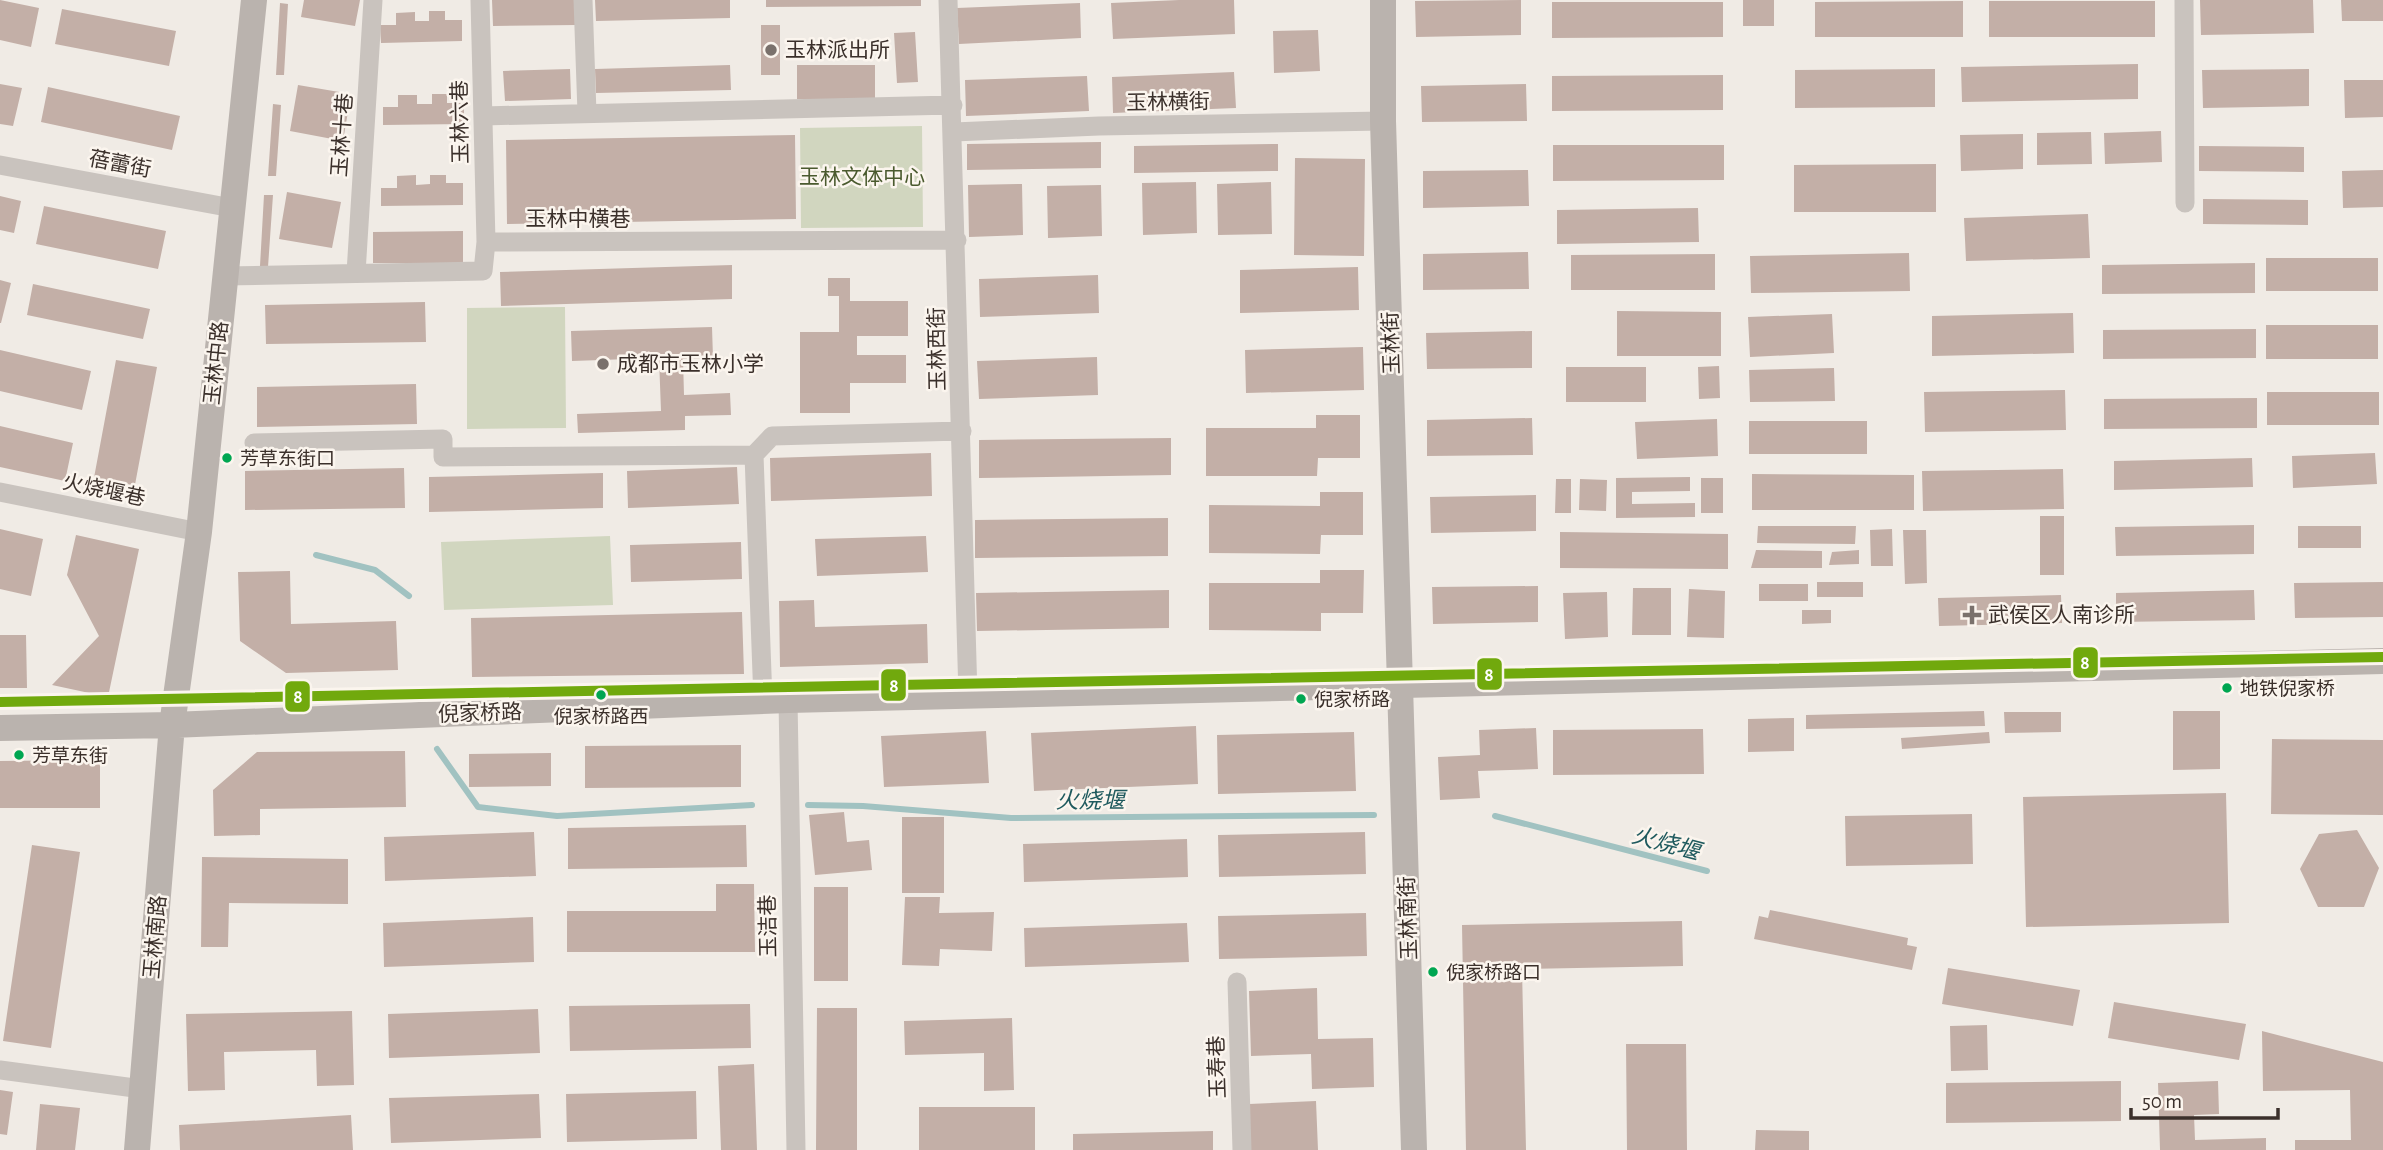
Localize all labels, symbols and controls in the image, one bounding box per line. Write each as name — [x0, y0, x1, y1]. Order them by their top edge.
place label: 玉林派出所 — [785, 39, 890, 61]
marker: 玉林派出所 — [763, 42, 779, 58]
street label: 玉林六巷 — [448, 80, 472, 164]
street label: 玉林横街 — [1126, 90, 1210, 114]
street label: 玉林十巷 — [328, 92, 356, 178]
street label: 蓓蕾街 — [87, 147, 153, 181]
park label: 玉林文体中心 — [799, 166, 925, 188]
street label: 玉林中横巷 — [526, 208, 631, 230]
street label: 玉林西街 — [925, 307, 949, 391]
street label: 玉林街 — [1379, 311, 1403, 375]
street label: 玉林中路 — [201, 320, 231, 406]
place label: 成都市玉林小学 — [617, 353, 764, 375]
marker: 成都市玉林小学 — [595, 356, 611, 372]
place label: 芳草东街口 — [240, 448, 335, 469]
marker: 芳草东街口 — [220, 451, 234, 465]
street label: 火烧堰巷 — [61, 471, 147, 509]
place label: 武侯区人南诊所 — [1988, 604, 2135, 626]
marker: 武侯区人南诊所 — [1962, 605, 1982, 625]
line badge: 8 — [2072, 646, 2099, 679]
text: 8 — [2080, 654, 2090, 673]
line badge: 8 — [1476, 657, 1503, 691]
text: 8 — [1484, 666, 1494, 685]
line badge: 8 — [880, 668, 907, 702]
text: 8 — [889, 677, 899, 696]
place label: 地铁倪家桥 — [2240, 678, 2335, 699]
line badge: 8 — [284, 680, 311, 713]
marker: 地铁倪家桥 — [2220, 681, 2234, 695]
text: 8 — [293, 688, 303, 707]
marker: 倪家桥路西 — [594, 688, 608, 702]
place label: 倪家桥路 — [1314, 689, 1390, 710]
marker: 倪家桥路 — [1294, 692, 1308, 706]
street label: 倪家桥路 — [438, 701, 522, 725]
place label: 倪家桥路西 — [553, 706, 649, 727]
place label: 芳草东街 — [32, 745, 108, 766]
marker: 芳草东街 — [12, 748, 26, 762]
water label: 火烧堰 — [1056, 788, 1129, 813]
water label: 火烧堰 — [1629, 822, 1706, 866]
street label: 玉林南街 — [1396, 876, 1420, 960]
street label: 玉林南路 — [140, 894, 170, 980]
street label: 玉洁巷 — [756, 894, 780, 958]
place label: 倪家桥路口 — [1446, 962, 1541, 983]
marker: 倪家桥路口 — [1426, 965, 1440, 979]
street label: 玉寿巷 — [1205, 1035, 1229, 1099]
scale bar — [2131, 1076, 2278, 1120]
text: 50 m — [2142, 1091, 2182, 1112]

